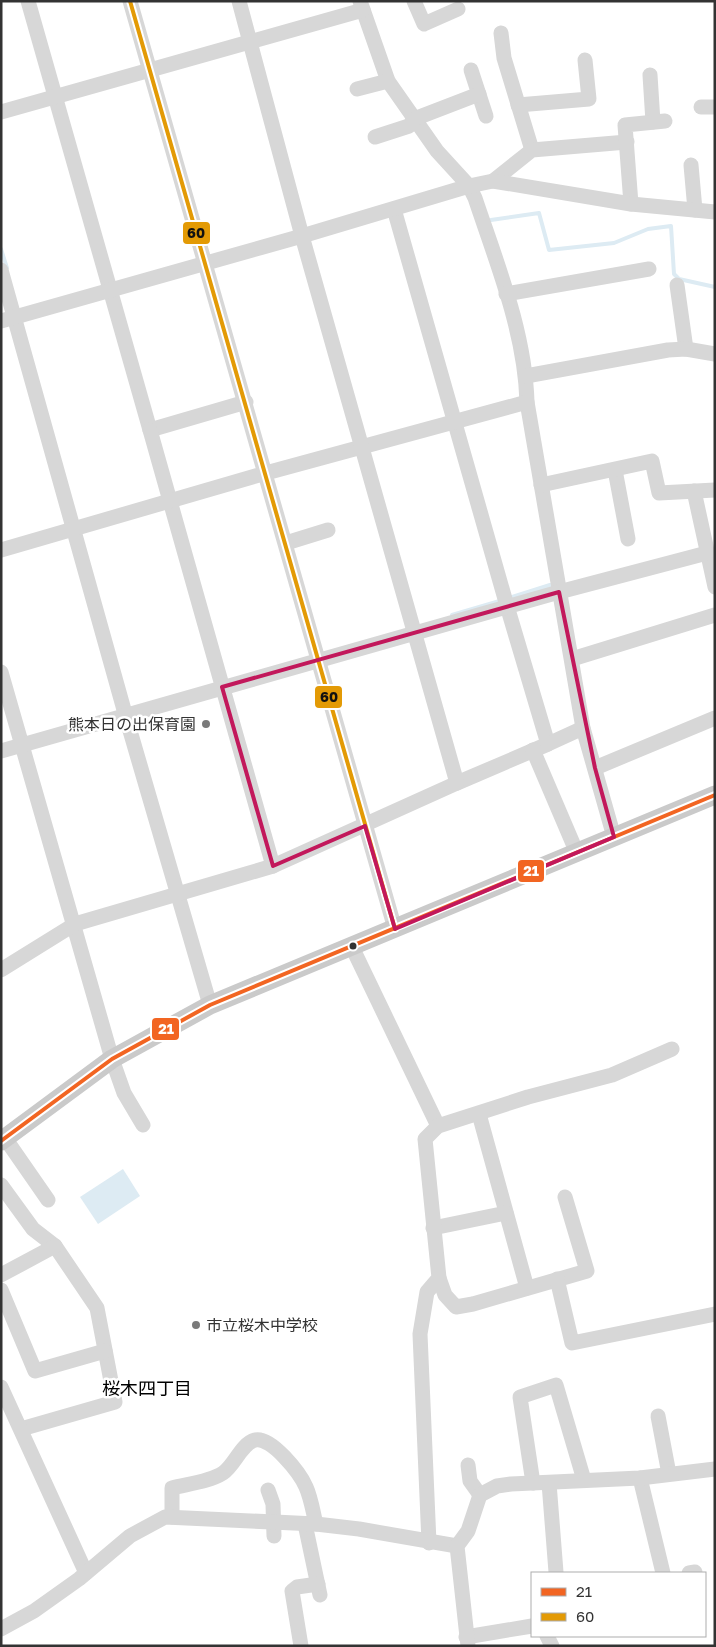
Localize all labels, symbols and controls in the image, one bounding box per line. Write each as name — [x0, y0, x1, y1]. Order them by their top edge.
line badge: 60 — [182, 221, 211, 245]
text: 60 — [187, 224, 205, 241]
line badge: 60 — [314, 685, 343, 709]
text: 60 — [320, 688, 338, 705]
place label: 熊本日の出保育園 — [68, 714, 196, 734]
marker: 熊本日の出保育園 — [200, 718, 212, 730]
line badge: 21 — [517, 859, 545, 883]
text: 21 — [523, 862, 539, 879]
unlabelled marker — [348, 941, 358, 951]
line badge: 21 — [151, 1017, 180, 1041]
text: 21 — [158, 1020, 174, 1037]
place label: 市立桜木中学校 — [206, 1315, 318, 1335]
marker: 市立桜木中学校 — [190, 1319, 202, 1331]
district label: 桜木四丁目 — [102, 1377, 192, 1399]
legend — [531, 1572, 706, 1637]
text: 21 — [576, 1582, 592, 1600]
text: 60 — [576, 1607, 594, 1625]

